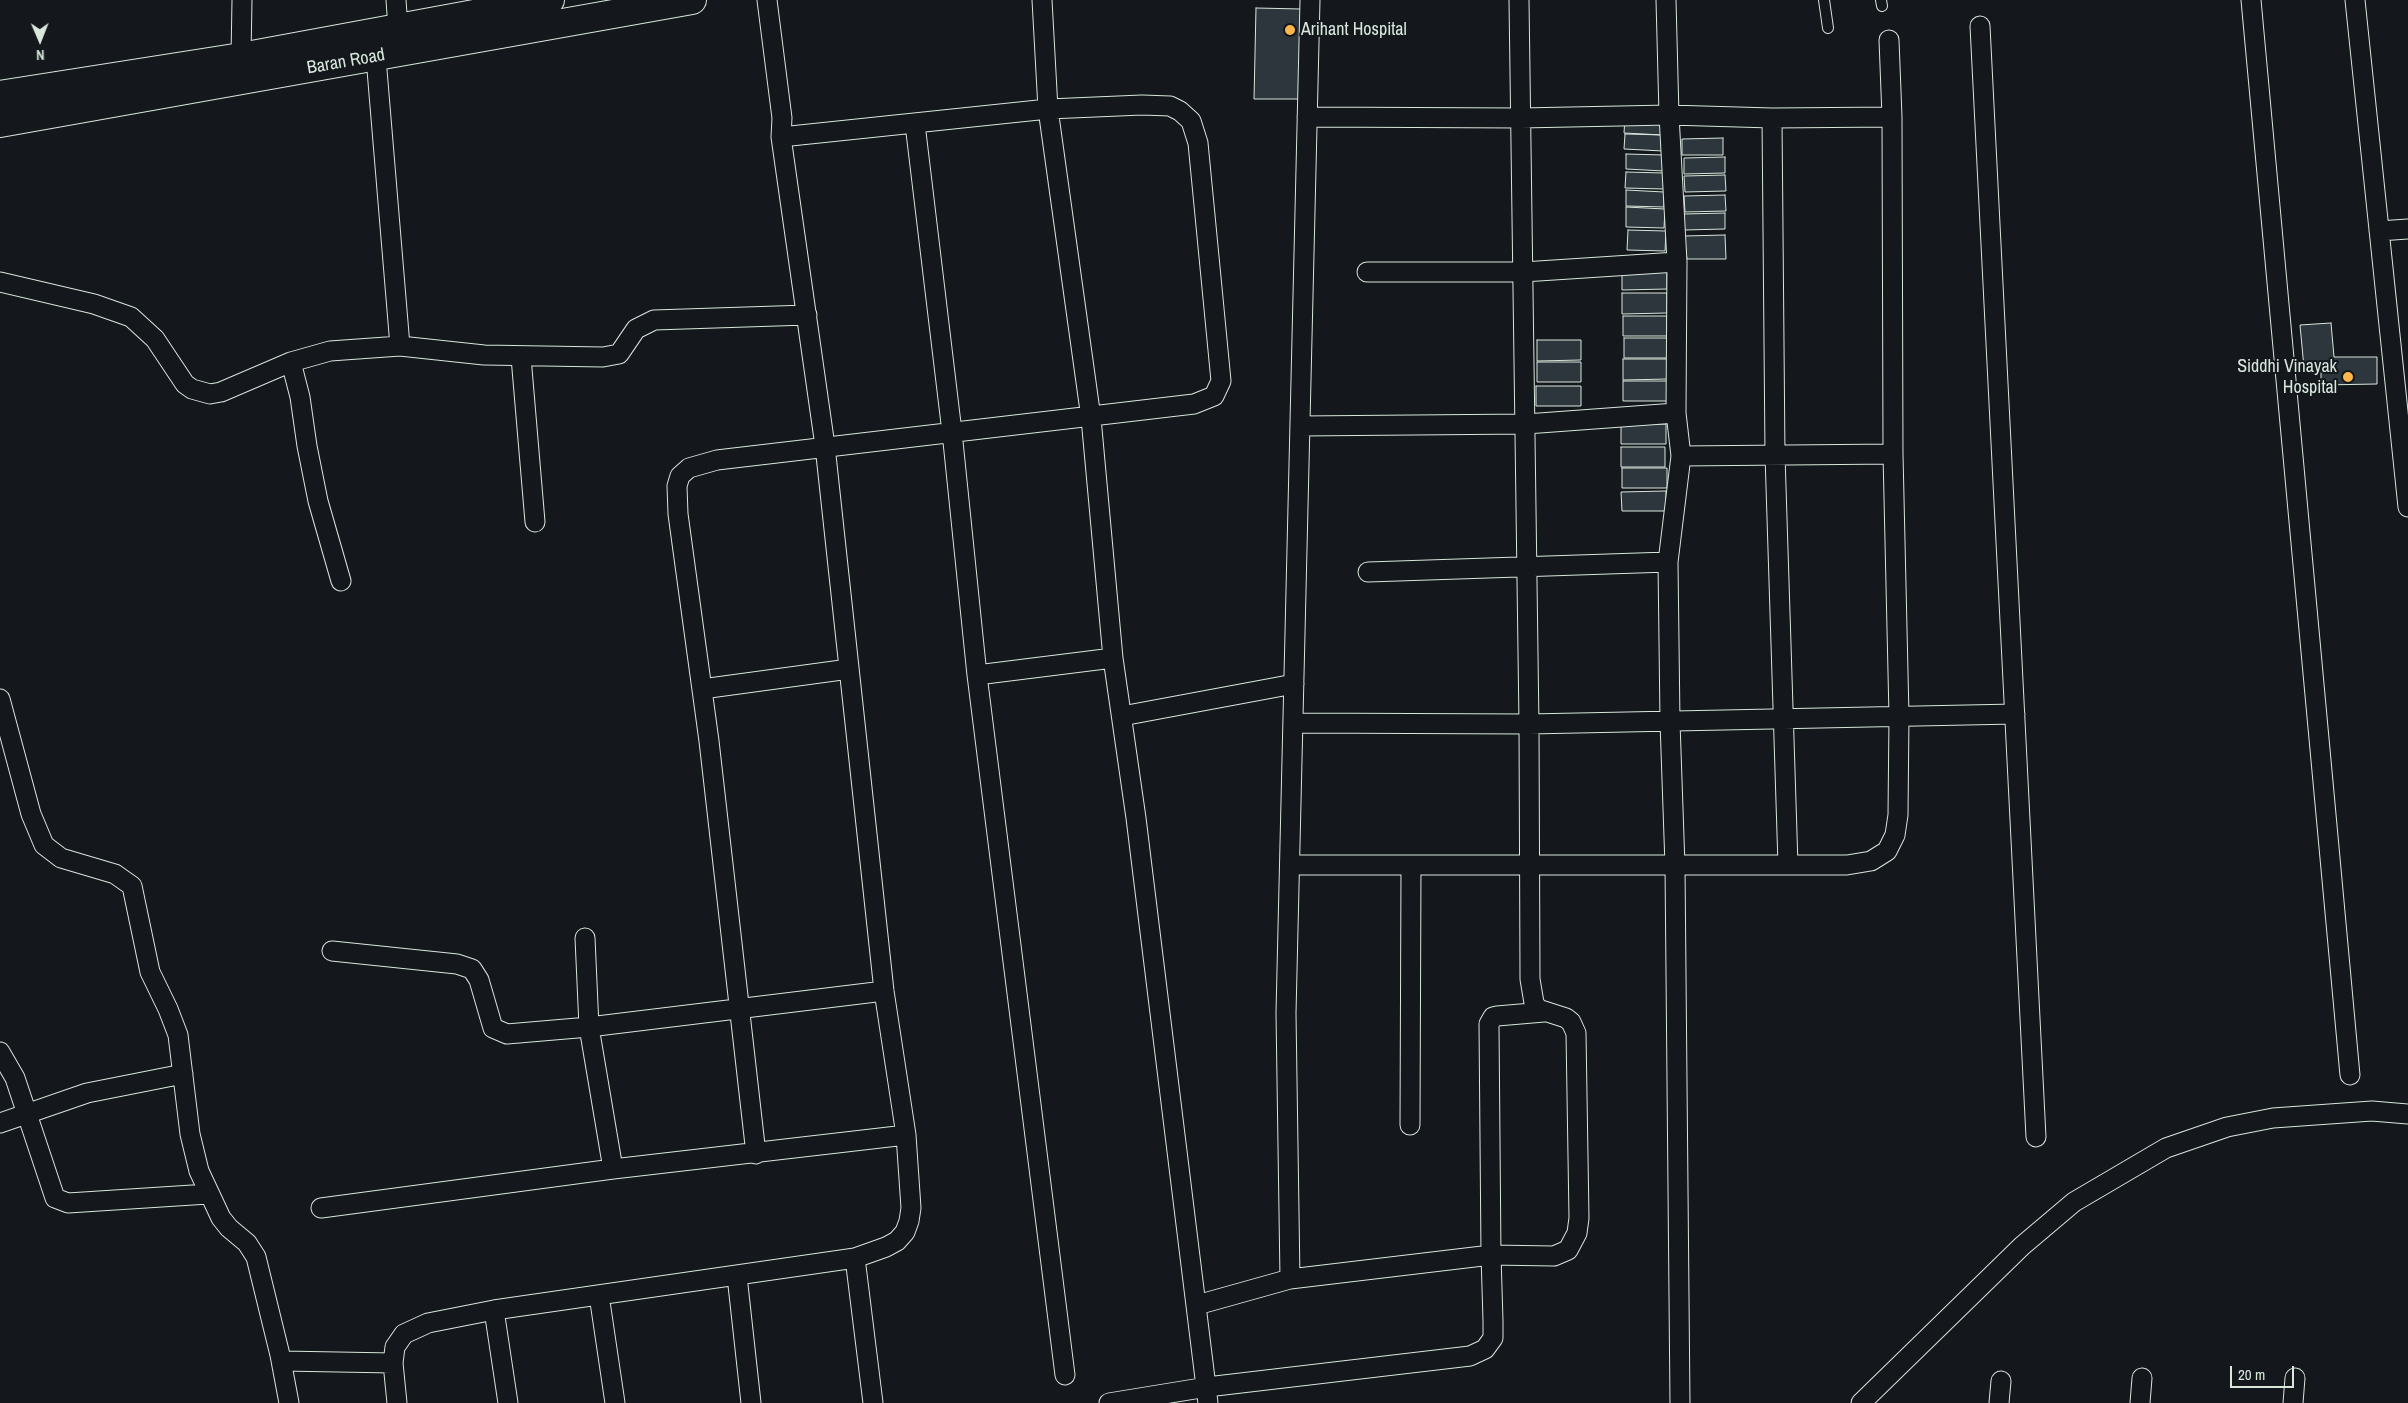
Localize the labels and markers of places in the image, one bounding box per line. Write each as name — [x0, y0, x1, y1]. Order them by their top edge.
place label: Arihant Hospital — [1301, 19, 1407, 41]
marker: Arihant Hospital — [1283, 23, 1297, 37]
place label: Siddhi Vinayak Hospital — [2237, 356, 2337, 398]
marker: Siddhi Vinayak Hospital — [2341, 370, 2355, 384]

